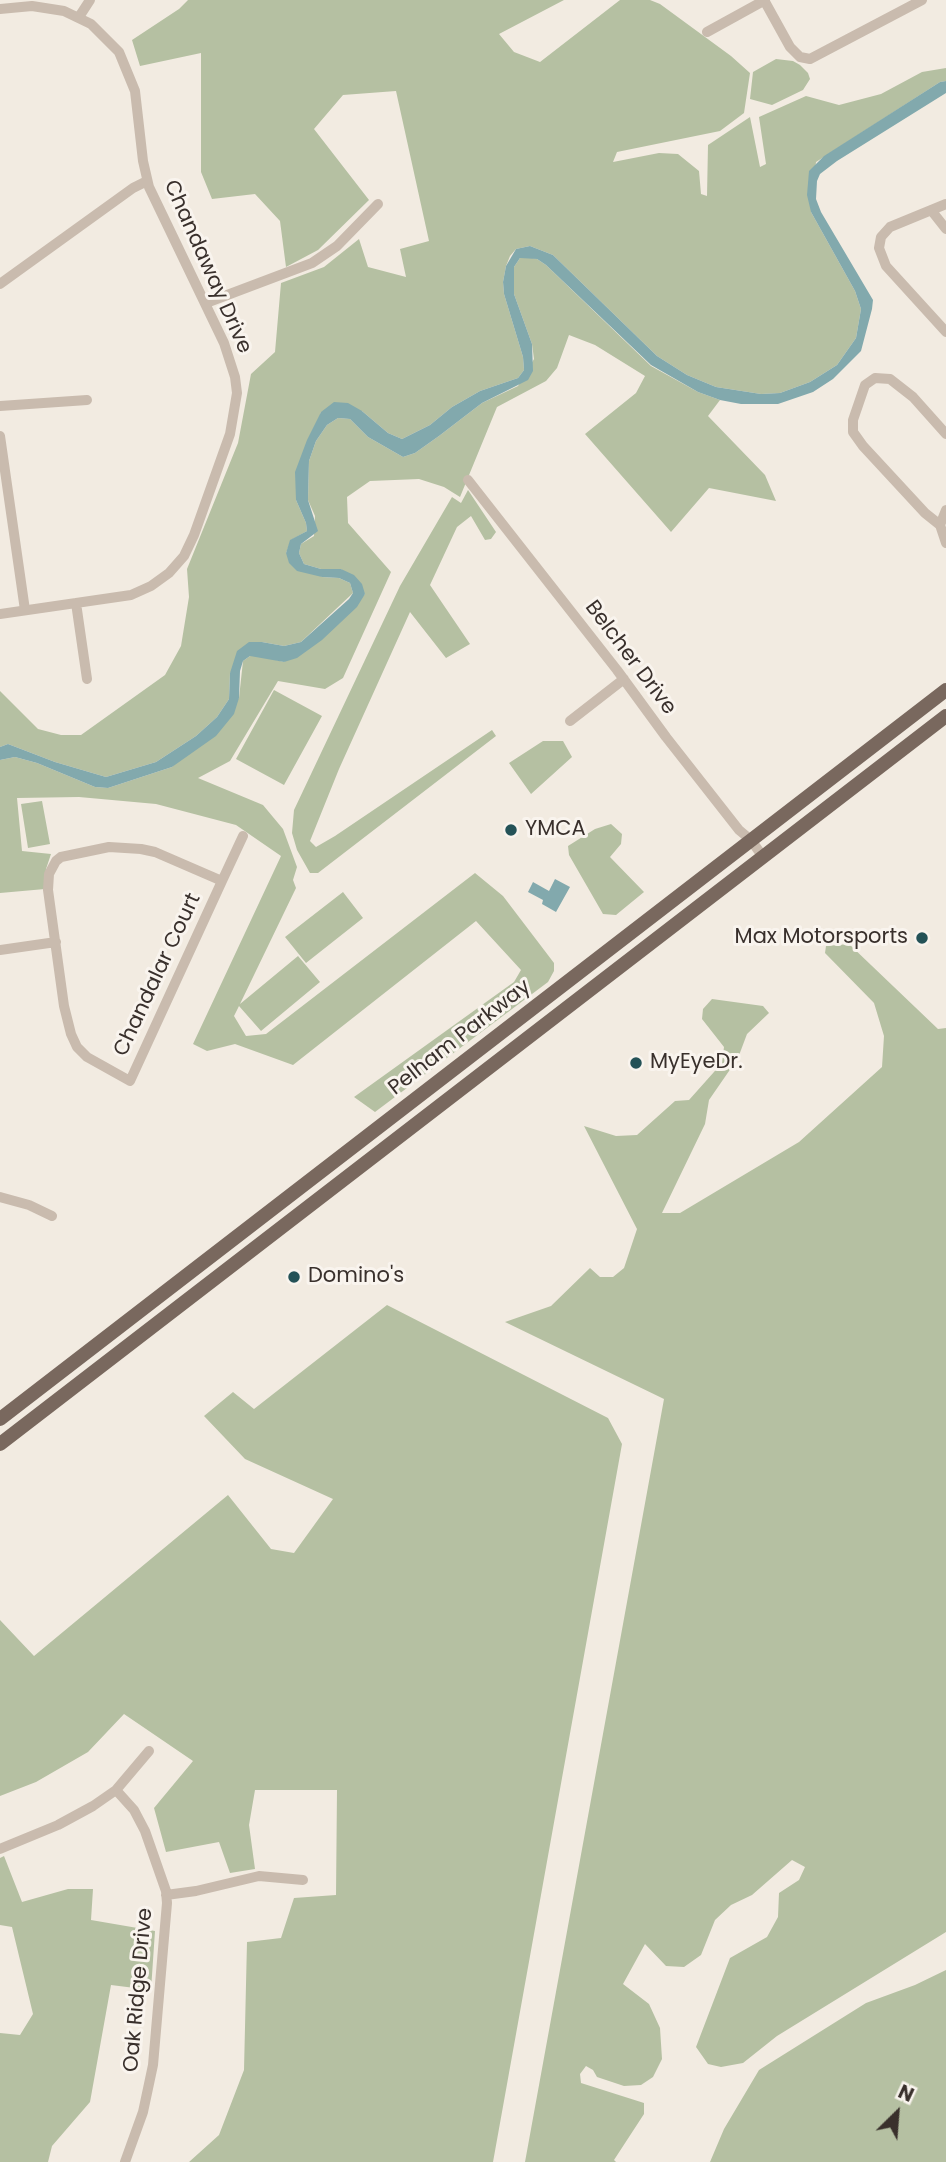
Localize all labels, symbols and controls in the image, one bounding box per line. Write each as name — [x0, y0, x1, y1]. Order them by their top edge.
street label: Chandaway Drive — [157, 176, 257, 358]
street label: Belcher Drive — [579, 596, 681, 720]
place label: YMCA — [525, 817, 586, 843]
marker: YMCA — [503, 822, 519, 838]
street label: Chandalar Court — [109, 889, 207, 1061]
place label: Max Motorsports — [735, 925, 908, 951]
marker: Max Motorsports — [914, 930, 930, 946]
street label: Pelham Parkway — [384, 975, 536, 1101]
place label: MyEyeDr. — [650, 1050, 743, 1076]
marker: MyEyeDr. — [628, 1055, 644, 1071]
place label: Domino's — [308, 1264, 404, 1290]
marker: Domino's — [286, 1269, 302, 1285]
street label: Oak Ridge Drive — [119, 1907, 159, 2073]
north arrow — [862, 2078, 932, 2148]
text: N — [894, 2078, 918, 2109]

